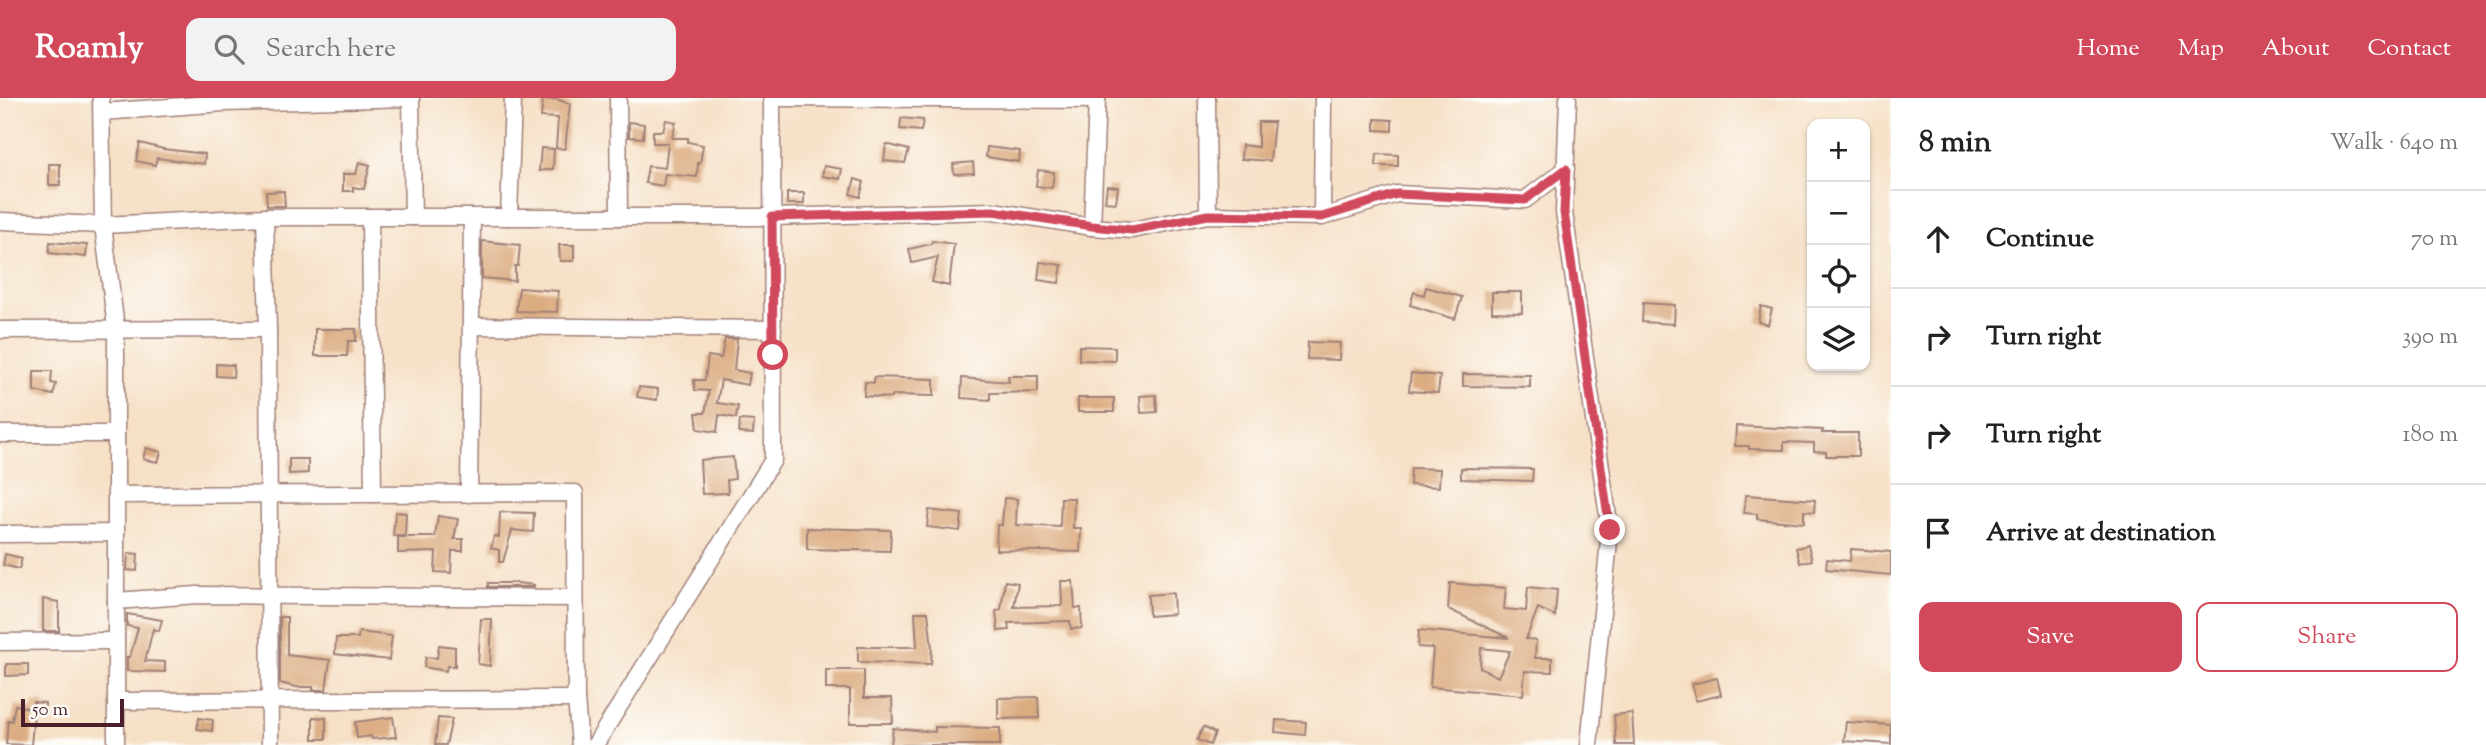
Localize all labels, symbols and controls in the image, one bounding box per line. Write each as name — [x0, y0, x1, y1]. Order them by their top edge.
search box — [186, 18, 676, 81]
text: Roamly — [35, 25, 144, 73]
icon: search — [210, 30, 248, 68]
text: Search here — [266, 31, 396, 68]
text: Home — [2077, 32, 2140, 66]
text: Map — [2178, 32, 2224, 66]
text: About — [2262, 32, 2329, 66]
text: Contact — [2367, 32, 2451, 66]
map controls — [1807, 119, 1870, 371]
button: + — [1807, 119, 1870, 182]
text: 8 min — [1919, 122, 1991, 165]
text: Walk · 640 m — [2330, 127, 2458, 160]
button: − — [1807, 182, 1870, 245]
icon: ahead — [1919, 220, 1957, 258]
text: Continue — [1986, 221, 2094, 258]
text: 70 m — [2411, 223, 2458, 256]
button: locate — [1807, 245, 1870, 308]
button: layers — [1807, 308, 1870, 371]
icon: right — [1919, 318, 1957, 356]
text: Turn right — [1986, 319, 2101, 356]
text: 390 m — [2402, 321, 2458, 354]
route start — [757, 339, 788, 370]
icon: right — [1919, 416, 1957, 454]
text: Turn right — [1986, 417, 2101, 454]
text: 180 m — [2403, 419, 2458, 452]
route end — [1594, 514, 1625, 545]
icon: arrive — [1919, 514, 1957, 552]
text: Arrive at destination — [1986, 515, 2216, 552]
button: Save — [1919, 602, 2182, 672]
button: Share — [2196, 602, 2458, 672]
scale bar — [21, 696, 124, 728]
text: 50 m — [32, 697, 68, 724]

